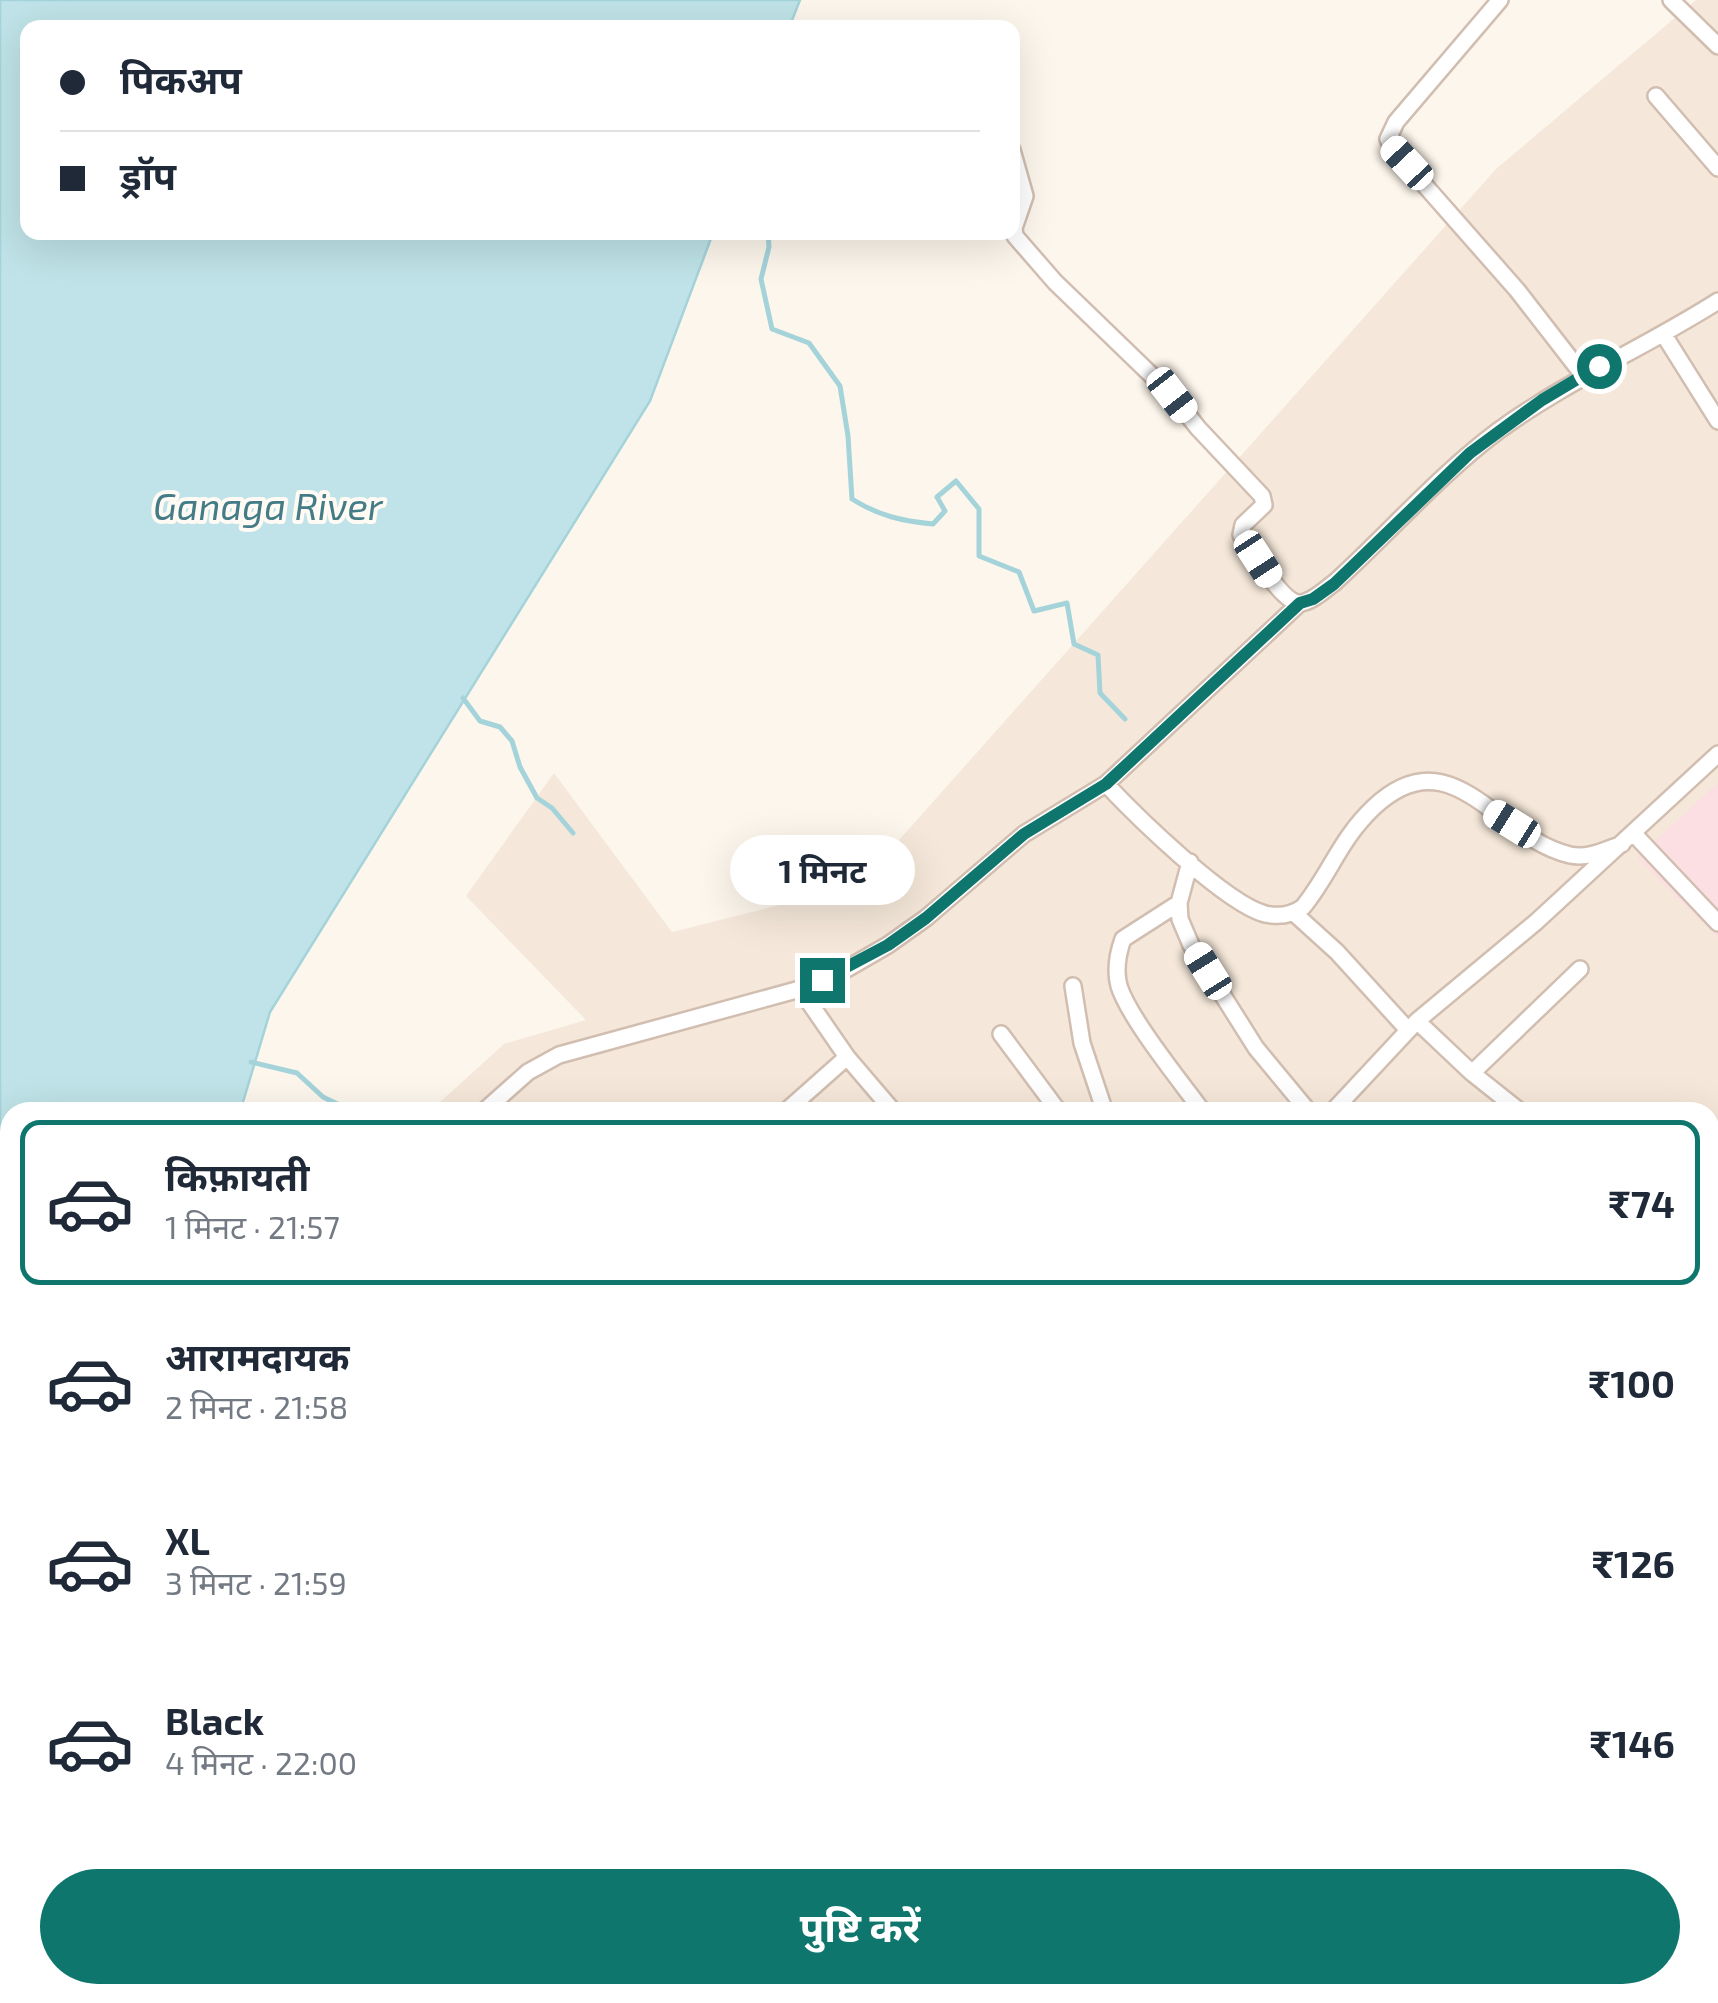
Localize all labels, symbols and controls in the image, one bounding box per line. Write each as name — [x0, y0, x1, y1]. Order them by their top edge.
text: पिकअप — [120, 56, 242, 102]
car — [1376, 131, 1438, 195]
text: ड्रॉप — [120, 152, 176, 198]
route start — [1577, 344, 1622, 389]
car — [1142, 362, 1202, 428]
water label: Ganaga River — [153, 482, 384, 528]
car — [1229, 526, 1287, 592]
car — [1479, 795, 1545, 853]
callout: 1 मिनट — [730, 835, 914, 905]
text: 1 मिनट — [779, 851, 866, 889]
car — [1179, 938, 1237, 1004]
route end — [800, 958, 845, 1003]
text: किफ़ायती — [165, 1153, 309, 1199]
icon: car — [45, 1158, 135, 1248]
text: ₹74 — [1608, 1180, 1675, 1226]
text: 1 मिनट · 21:57 — [165, 1207, 340, 1245]
text: आरामदायक — [165, 1333, 349, 1379]
icon: car — [45, 1338, 135, 1428]
text: ₹100 — [1588, 1360, 1675, 1406]
text: 2 मिनट · 21:58 — [165, 1387, 348, 1425]
text: XL — [165, 1517, 210, 1563]
icon: car — [45, 1518, 135, 1608]
text: ₹126 — [1592, 1540, 1675, 1586]
text: 3 मिनट · 21:59 — [165, 1563, 347, 1601]
text: Black — [165, 1697, 264, 1743]
icon: car — [45, 1698, 135, 1788]
text: ₹146 — [1589, 1720, 1675, 1766]
text: 4 मिनट · 22:00 — [165, 1743, 357, 1781]
button: पुष्टि करें — [40, 1869, 1680, 1984]

